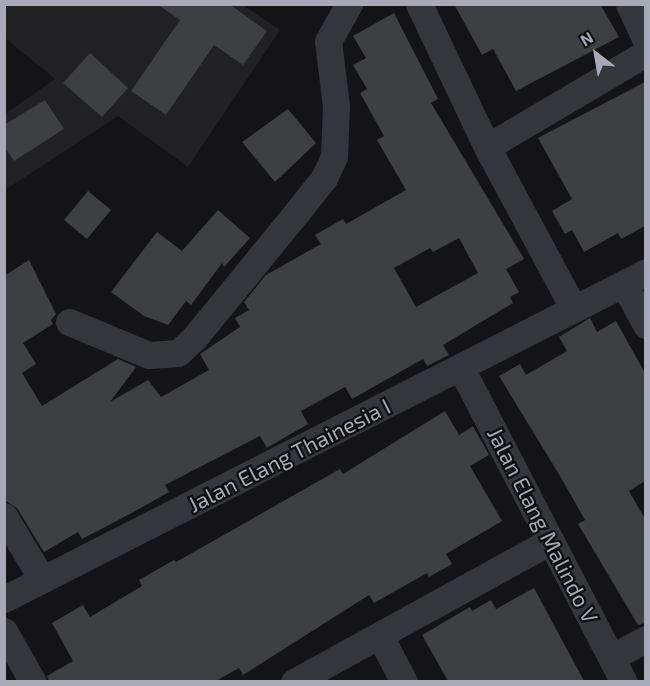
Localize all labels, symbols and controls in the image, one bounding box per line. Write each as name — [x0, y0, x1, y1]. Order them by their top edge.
north arrow — [566, 24, 626, 84]
text: N — [577, 27, 596, 49]
street label: Jalan Elang Thainesia I — [183, 392, 395, 518]
street label: Jalan Elang Malindo V — [482, 423, 604, 627]

